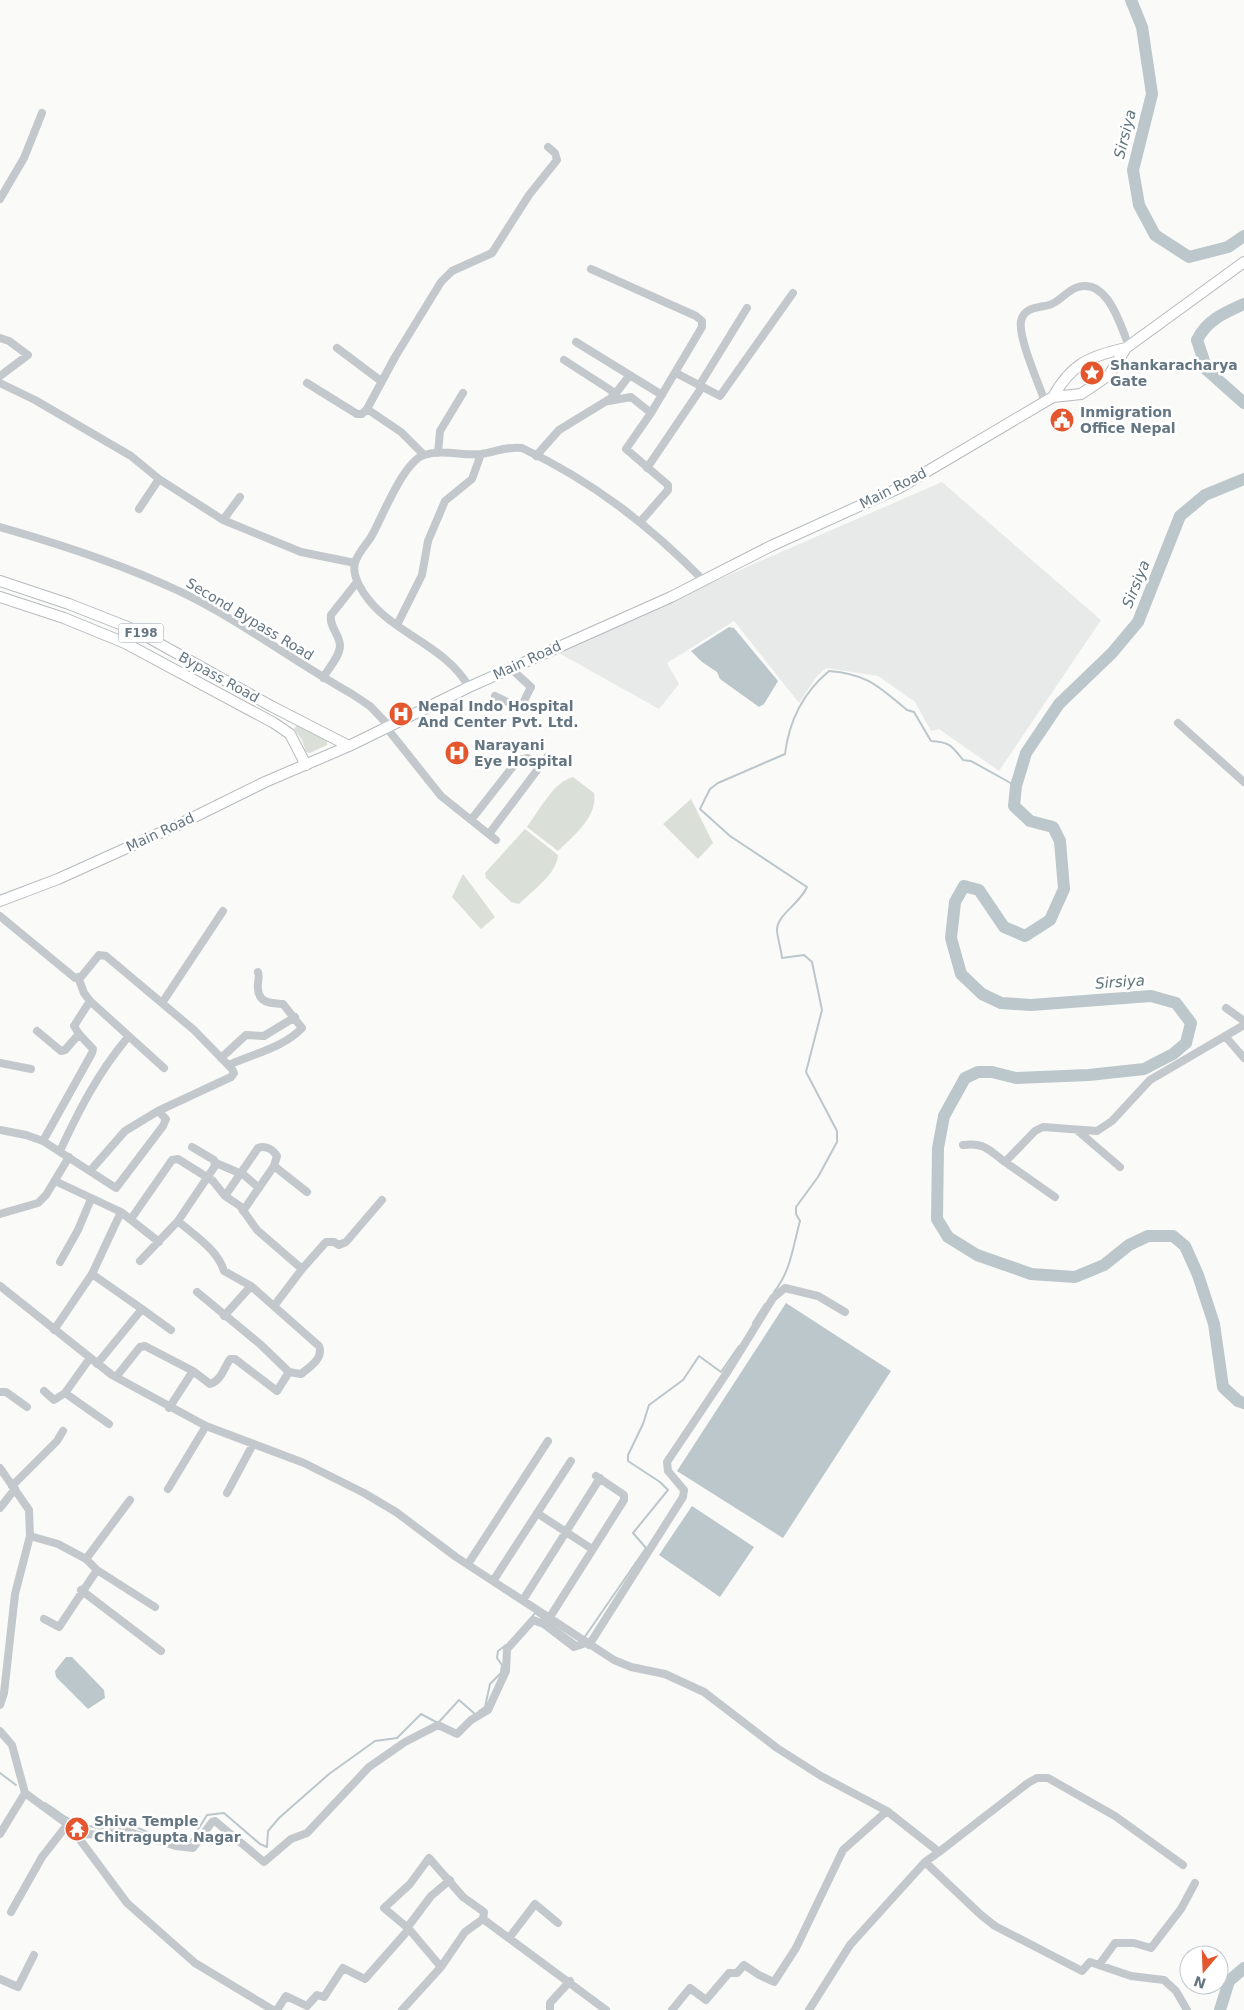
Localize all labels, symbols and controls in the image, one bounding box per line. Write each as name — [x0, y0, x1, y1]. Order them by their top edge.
water label: Sirsiya — [1110, 108, 1140, 160]
place label: Shankaracharya Gate — [1110, 357, 1238, 389]
place icon: Shankaracharya Gate — [1079, 360, 1105, 386]
place label: Inmigration Office Nepal — [1080, 404, 1176, 436]
public building icon: Inmigration Office Nepal — [1049, 407, 1075, 433]
street label: Main Road — [857, 464, 929, 512]
water label: Sirsiya — [1118, 557, 1154, 611]
street label: Second Bypass Road — [184, 575, 316, 663]
road number: F198 — [118, 624, 164, 642]
street label: Main Road — [491, 637, 563, 683]
street label: Bypass Road — [176, 648, 262, 706]
place label: Nepal Indo Hospital And Center Pvt. Ltd. — [418, 698, 579, 730]
hospital icon: Nepal Indo Hospital And Center Pvt. Ltd. — [388, 701, 414, 727]
place label: Narayani Eye Hospital — [474, 737, 573, 769]
hospital icon: Narayani Eye Hospital — [444, 740, 470, 766]
street label: Main Road — [124, 809, 196, 855]
water label: Sirsiya — [1094, 971, 1146, 993]
place label: Shiva Temple Chitragupta Nagar — [94, 1813, 241, 1845]
temple icon: Shiva Temple Chitragupta Nagar — [64, 1816, 90, 1842]
north arrow — [1179, 1945, 1229, 1995]
text: N — [1192, 1973, 1208, 1992]

